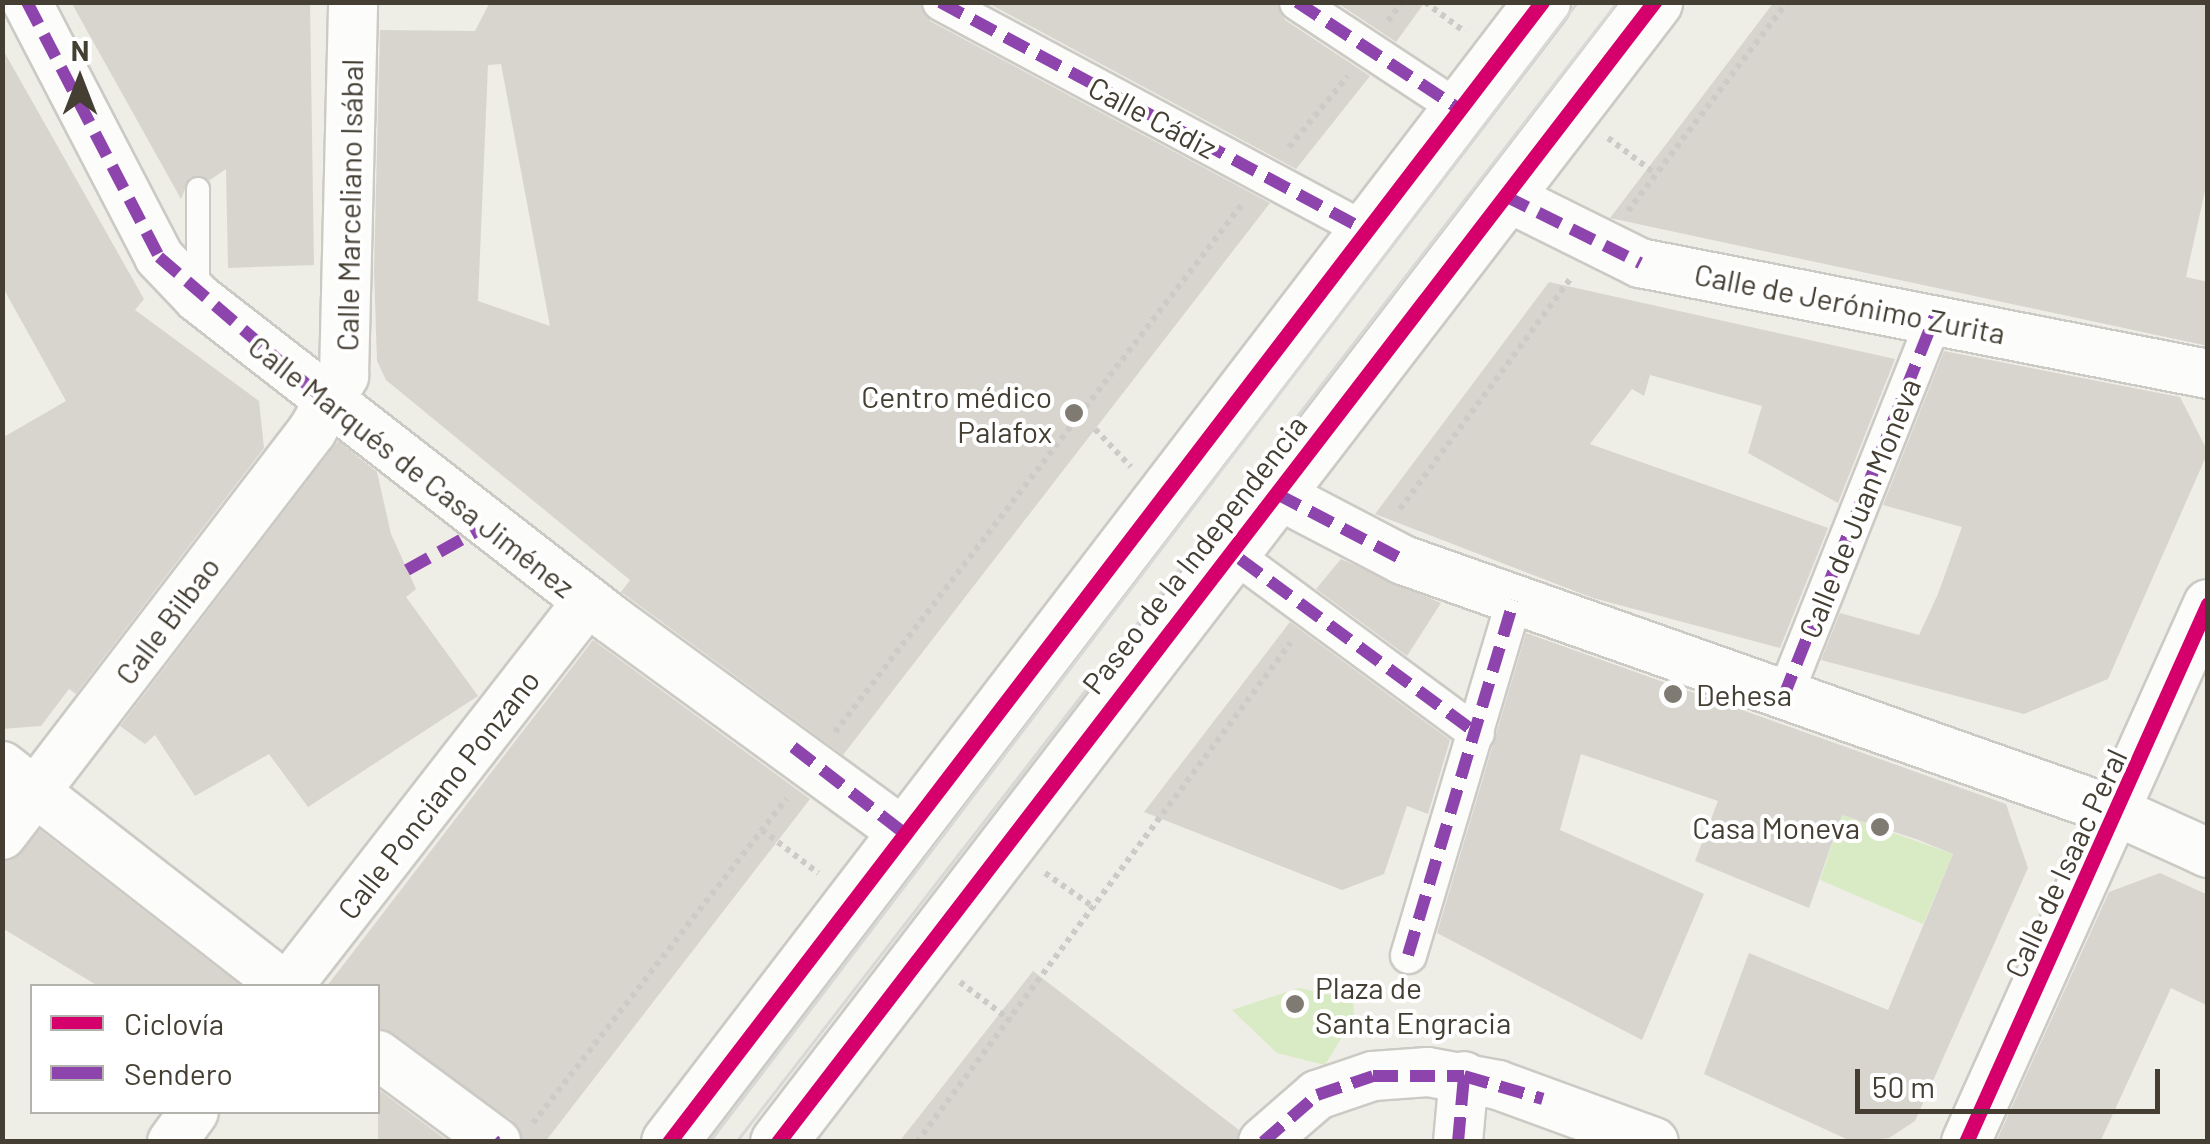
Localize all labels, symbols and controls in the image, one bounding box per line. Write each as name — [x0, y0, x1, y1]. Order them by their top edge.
north arrow — [30, 30, 130, 130]
text: N — [71, 33, 89, 67]
street label: Calle Marceliano Isábal — [328, 58, 370, 352]
street label: Calle Cádiz — [1083, 68, 1223, 166]
street label: Calle de Jerónimo Zurita — [1692, 255, 2008, 351]
street label: Calle Marqués de Casa Jiménez — [242, 328, 582, 604]
street label: Calle de Juan Moneva — [1790, 373, 1928, 643]
place label: Centro médico Palafox — [861, 378, 1052, 448]
marker: Centro médico Palafox — [1061, 400, 1087, 426]
street label: Paseo de la Independencia — [1074, 408, 1314, 700]
street label: Calle Bilbao — [107, 549, 227, 691]
street label: Calle Ponciano Ponzano — [330, 662, 546, 926]
place label: Dehesa — [1696, 676, 1792, 712]
marker: Dehesa — [1660, 681, 1686, 707]
street label: Calle de Isaac Peral — [1996, 743, 2134, 983]
place label: Casa Moneva — [1692, 809, 1860, 845]
marker: Casa Moneva — [1869, 816, 1891, 838]
place label: Plaza de Santa Engracia — [1315, 969, 1511, 1040]
legend — [30, 984, 380, 1114]
marker: Plaza de Santa Engracia — [1284, 993, 1306, 1015]
text: Ciclovía — [124, 1005, 224, 1041]
scale bar — [1860, 1049, 2165, 1111]
text: Sendero — [124, 1055, 233, 1091]
text: 50 m — [1872, 1068, 1935, 1104]

